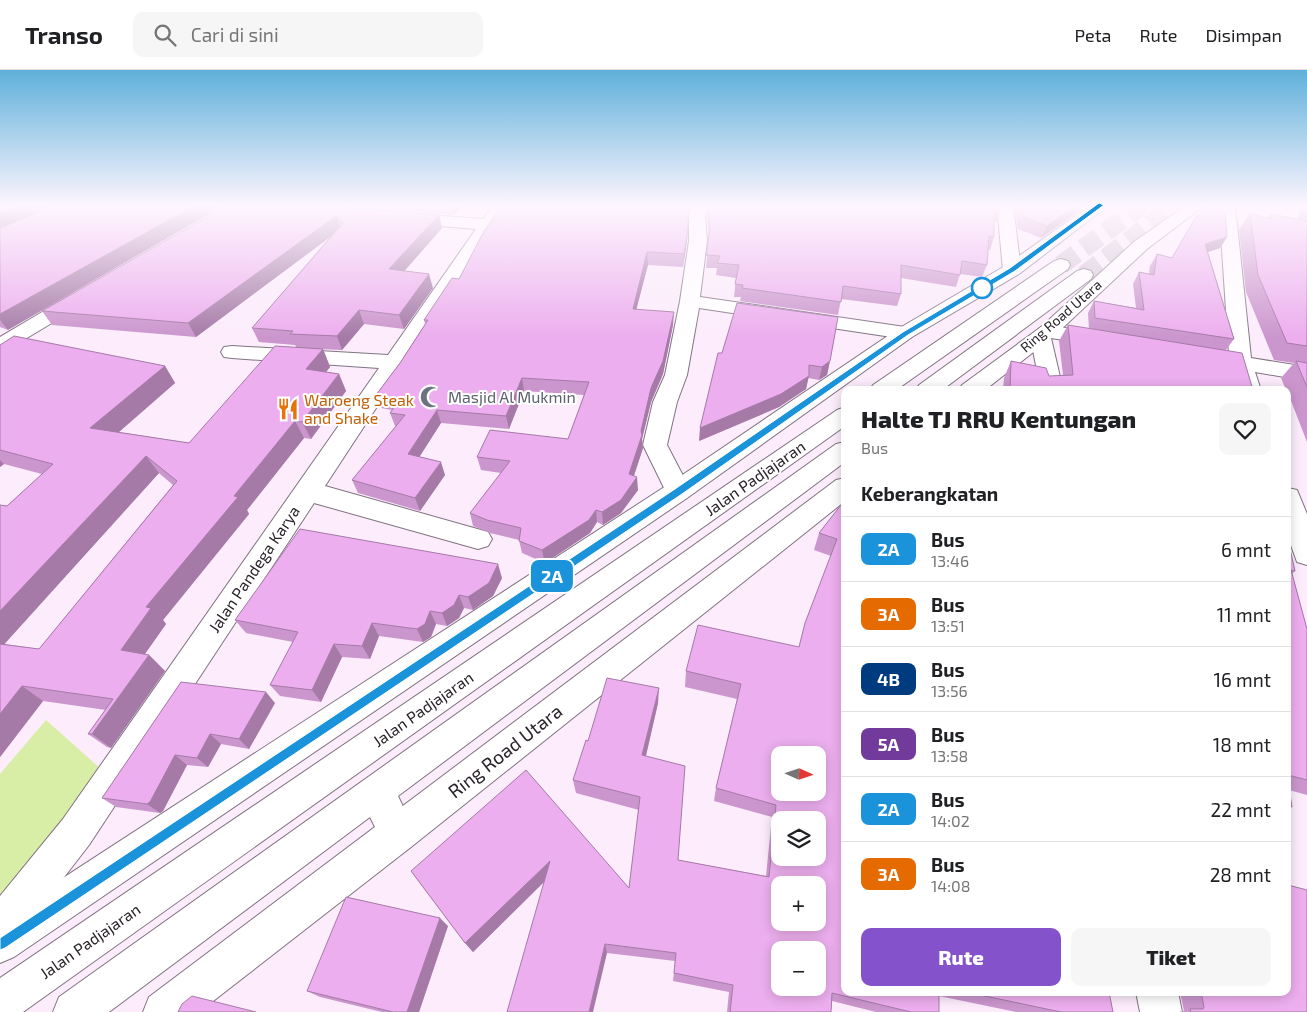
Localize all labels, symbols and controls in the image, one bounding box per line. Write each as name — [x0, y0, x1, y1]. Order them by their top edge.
search box — [133, 12, 483, 57]
text: Transo — [25, 20, 103, 49]
icon: search — [151, 21, 179, 49]
text: Cari di sini — [191, 23, 279, 46]
text: Peta — [1075, 24, 1112, 46]
text: Rute — [1140, 24, 1177, 46]
text: Disimpan — [1205, 24, 1282, 46]
street label: Ring Road Utara — [1017, 276, 1105, 356]
unlabelled marker — [971, 277, 993, 299]
mosque icon: Masjid Al Mukmin — [418, 384, 444, 410]
place label: Masjid Al Mukmin — [448, 387, 576, 407]
place label: Waroeng Steak and Shake — [304, 390, 414, 427]
restaurant icon: Waroeng Steak and Shake — [275, 396, 301, 422]
button: heart — [1219, 403, 1271, 455]
text: Halte TJ RRU Kentungan — [861, 404, 1136, 433]
street label: Jalan Padjajaran — [701, 436, 809, 520]
text: Bus — [861, 438, 888, 457]
text: Keberangkatan — [861, 482, 998, 505]
street label: Jalan Pandega Karya — [204, 502, 303, 636]
text: Bus — [931, 528, 965, 551]
text: 2A — [877, 538, 900, 560]
text: 6 mnt — [1221, 538, 1271, 561]
text: 13:46 — [931, 551, 969, 570]
line badge: 2A — [530, 560, 574, 592]
text: 2A — [541, 565, 563, 587]
text: Bus — [931, 593, 965, 616]
text: 3A — [878, 603, 899, 625]
text: 11 mnt — [1217, 603, 1271, 626]
text: 13:51 — [931, 616, 965, 635]
text: Bus — [931, 658, 965, 681]
street label: Jalan Padjajaran — [369, 667, 477, 751]
text: 4B — [877, 668, 900, 690]
text: 16 mnt — [1213, 668, 1271, 691]
text: 13:56 — [931, 681, 968, 700]
street label: Ring Road Utara — [443, 699, 566, 802]
text: Bus — [931, 723, 965, 746]
text: 5A — [878, 733, 899, 755]
text: 18 mnt — [1213, 733, 1271, 756]
north arrow — [771, 746, 826, 801]
map controls — [771, 746, 826, 996]
text: 13:58 — [931, 746, 968, 765]
text: Bus — [931, 788, 965, 811]
text: 2A — [877, 798, 900, 820]
text: 22 mnt — [1210, 798, 1271, 821]
button: layers — [771, 811, 826, 866]
text: 14:02 — [931, 811, 970, 830]
text: Bus — [931, 853, 965, 876]
text: 3A — [878, 863, 899, 885]
text: 28 mnt — [1210, 863, 1271, 886]
button: + — [771, 876, 826, 931]
text: 14:08 — [931, 876, 970, 895]
street label: Jalan Padjajaran — [36, 899, 144, 983]
button: Rute — [861, 928, 1061, 986]
button: Tiket — [1071, 928, 1271, 986]
button: − — [771, 941, 826, 996]

